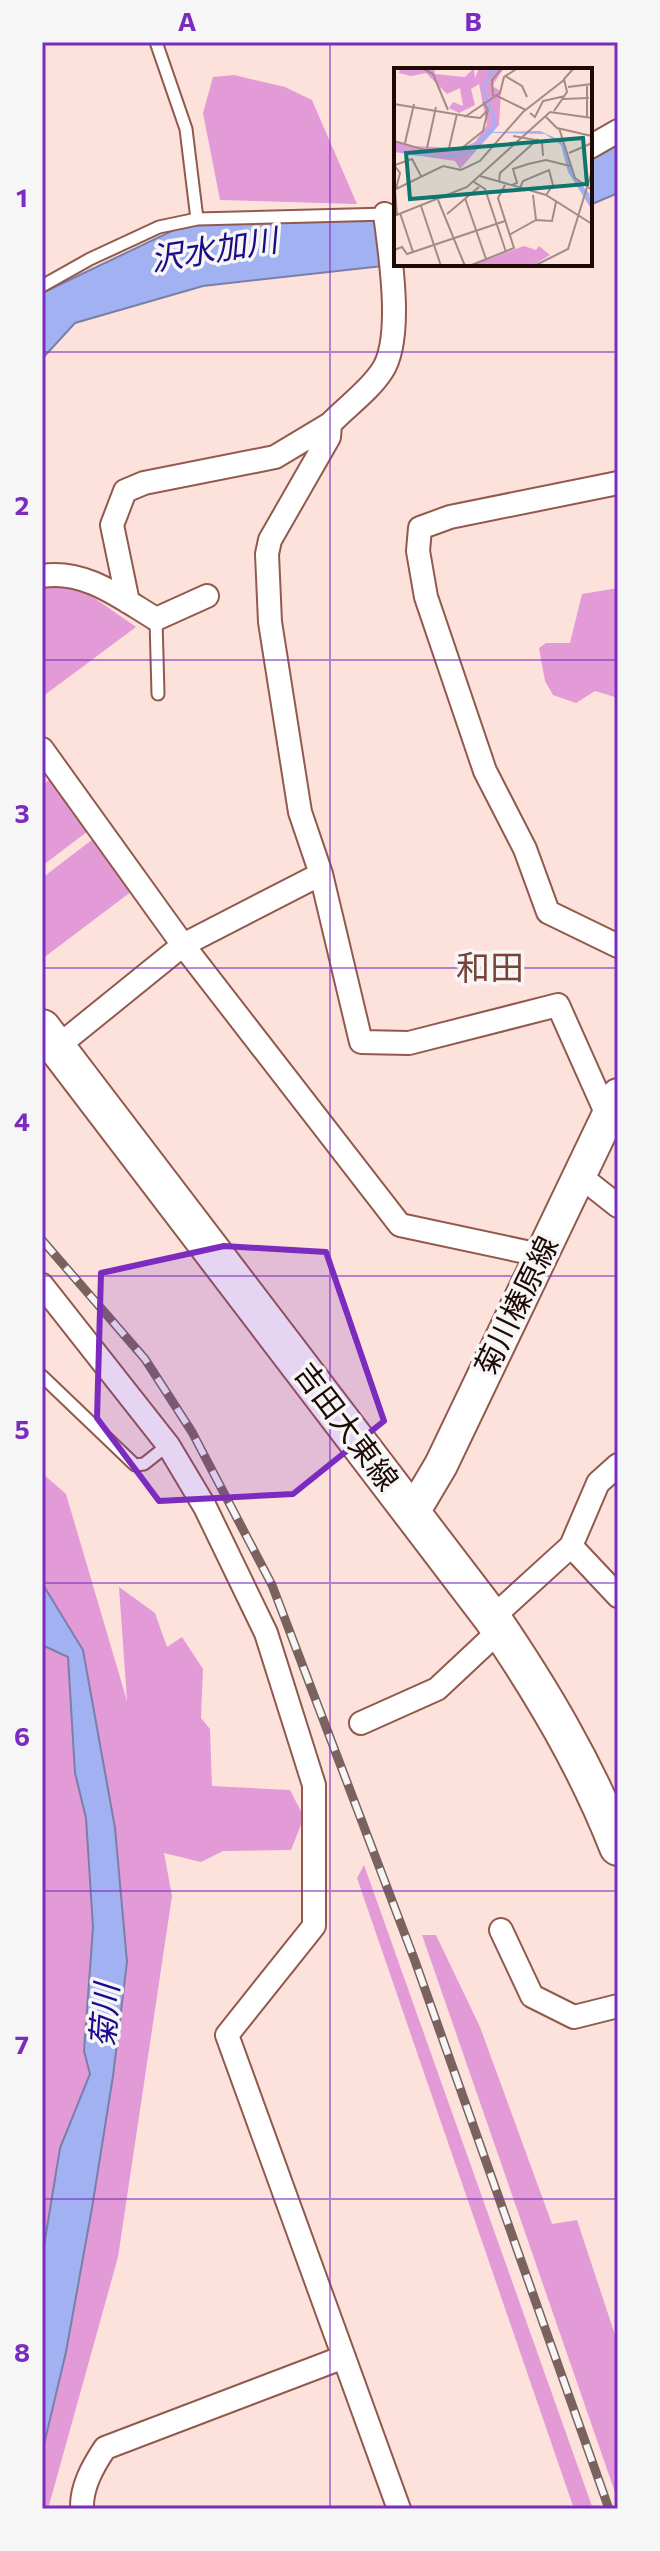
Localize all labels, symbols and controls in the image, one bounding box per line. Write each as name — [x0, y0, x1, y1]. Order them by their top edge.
text: A — [178, 5, 197, 36]
text: B — [464, 5, 482, 36]
inset map — [394, 68, 592, 266]
text: 1 — [16, 181, 28, 212]
water label: 沢水加川 — [147, 218, 283, 278]
text: 2 — [15, 489, 29, 520]
text: 3 — [14, 797, 30, 828]
district label: 和田 — [456, 945, 524, 987]
text: 4 — [14, 1105, 30, 1136]
street label: 菊川榛原線 — [465, 1229, 564, 1380]
street label: 吉田大東線 — [288, 1354, 408, 1497]
text: 5 — [14, 1413, 30, 1444]
text: 6 — [14, 1720, 30, 1751]
water label: 菊川 — [81, 1980, 125, 2049]
text: 7 — [15, 2028, 29, 2059]
text: 8 — [14, 2336, 30, 2367]

